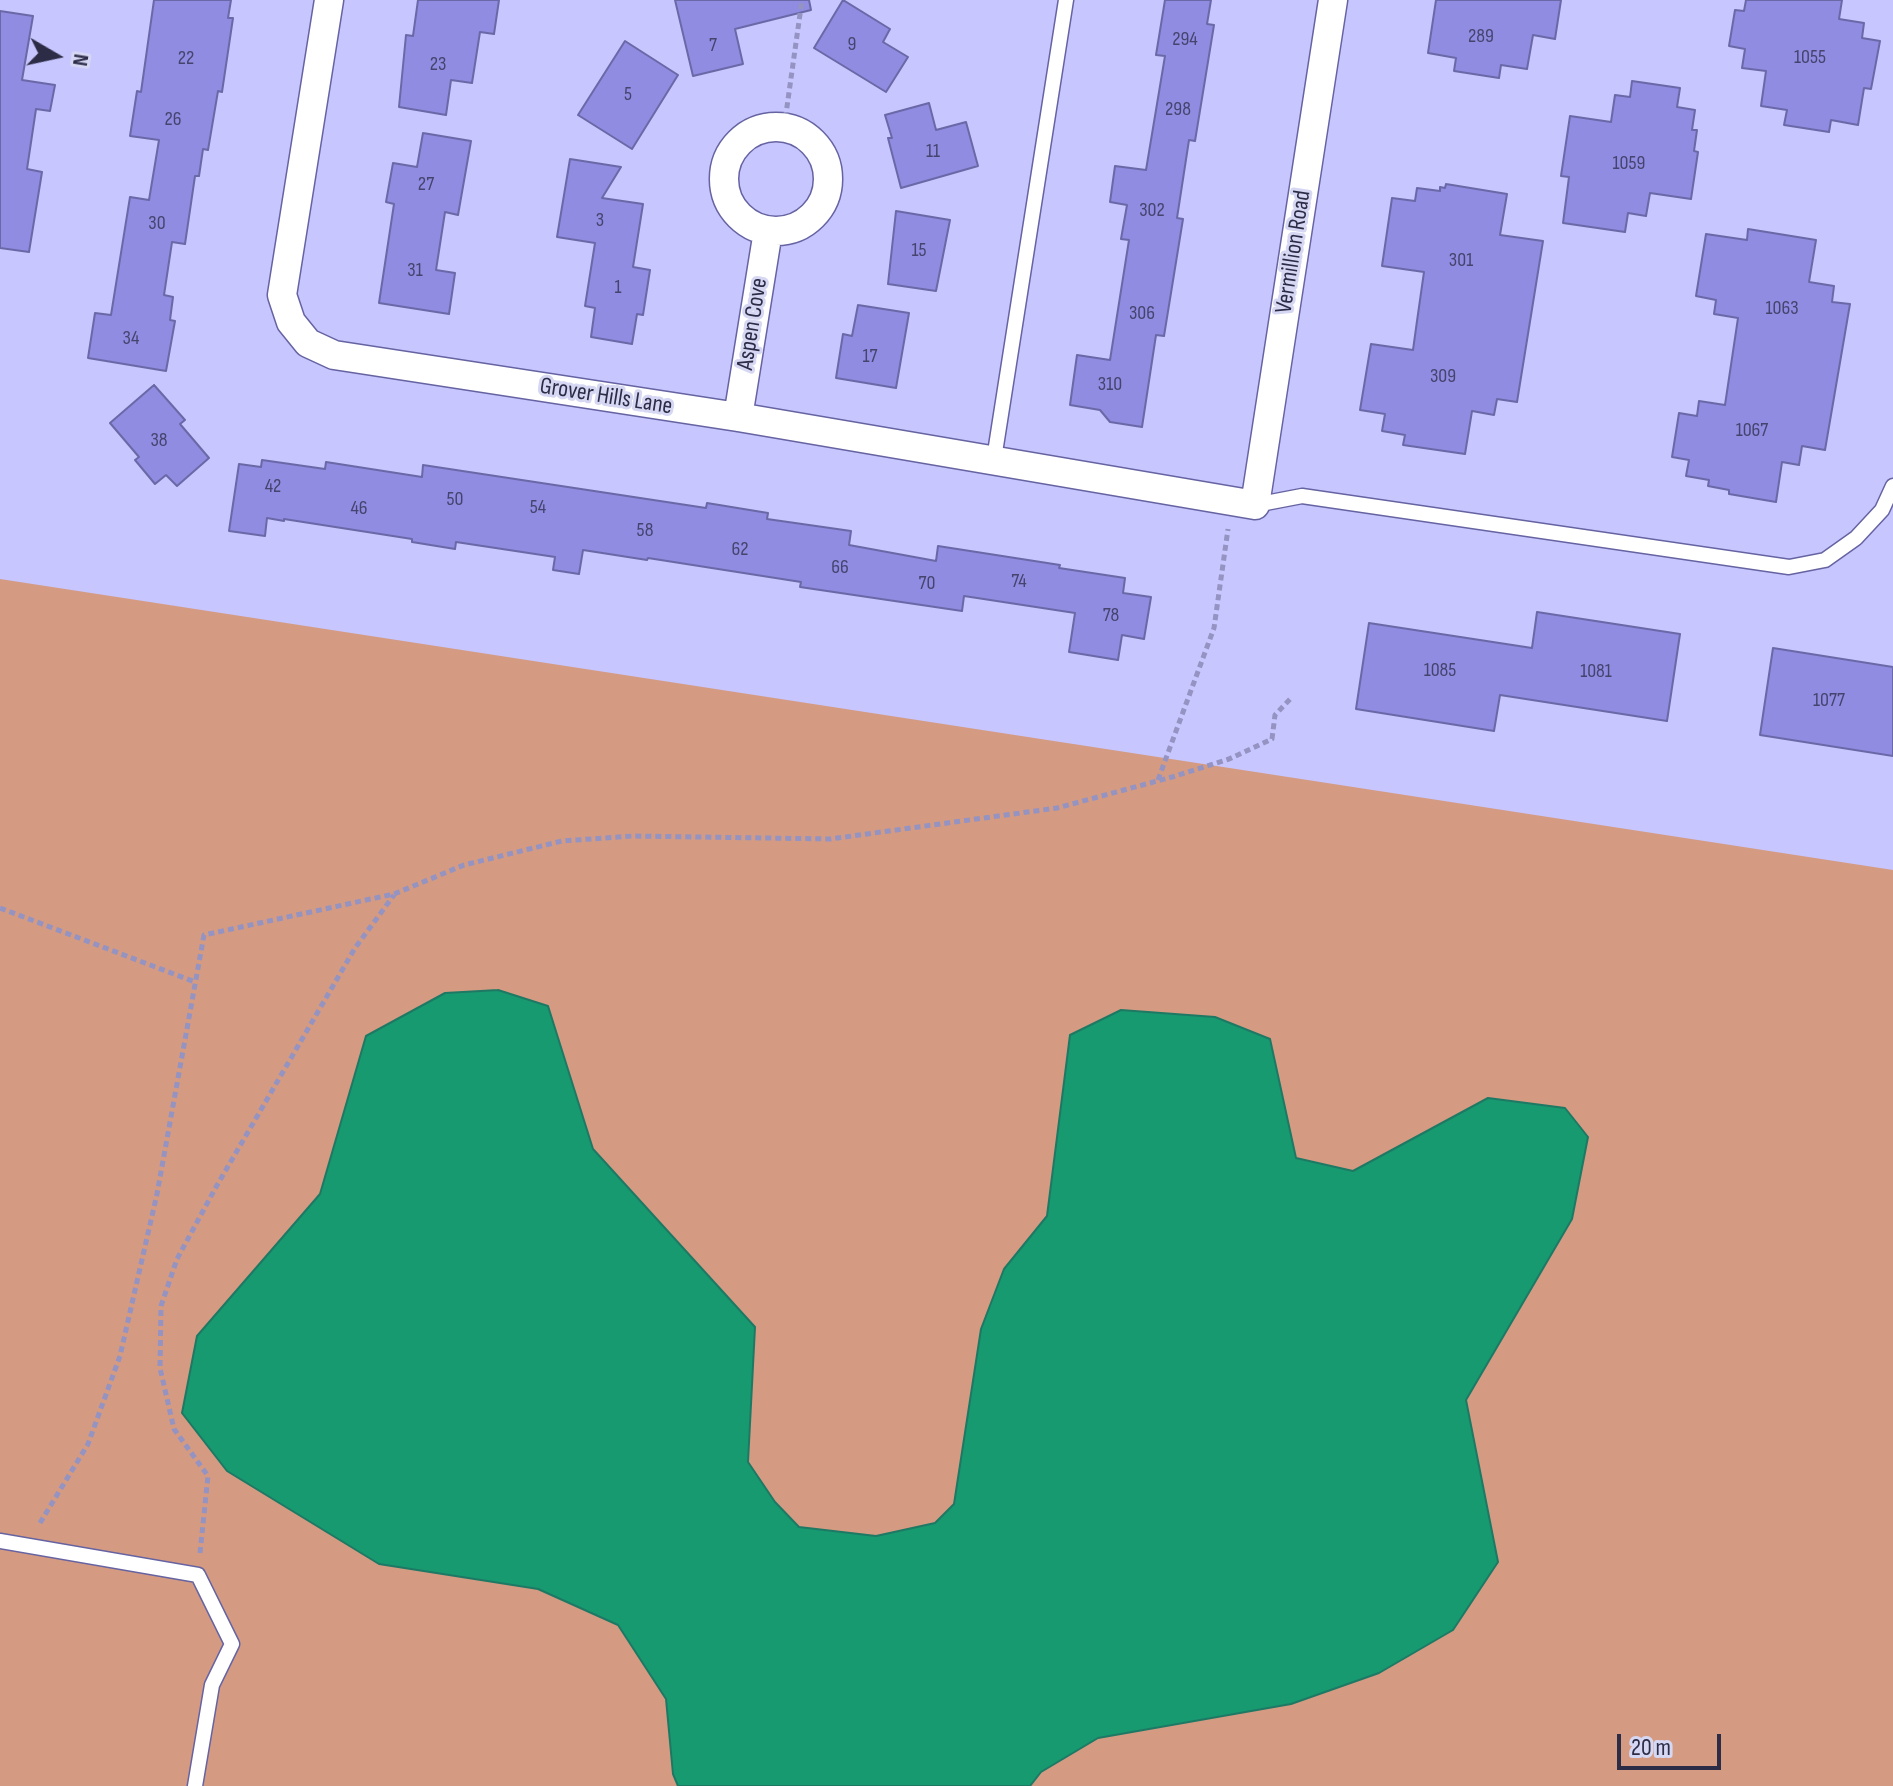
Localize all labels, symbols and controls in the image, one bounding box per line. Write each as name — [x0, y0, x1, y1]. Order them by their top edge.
north arrow — [16, 16, 96, 96]
house number: 289 — [1468, 25, 1494, 49]
house number: 294 — [1172, 28, 1198, 52]
house number: 9 — [848, 33, 856, 57]
house number: 7 — [709, 34, 717, 58]
house number: 1055 — [1794, 46, 1826, 70]
house number: 22 — [178, 47, 194, 71]
text: N — [66, 52, 94, 68]
house number: 23 — [430, 53, 446, 77]
house number: 5 — [624, 83, 632, 107]
house number: 298 — [1165, 98, 1191, 122]
house number: 26 — [165, 108, 181, 132]
house number: 11 — [926, 140, 940, 164]
house number: 1059 — [1613, 152, 1645, 176]
house number: 27 — [418, 173, 434, 197]
street label: Vermillion Road — [1270, 188, 1318, 316]
house number: 302 — [1139, 199, 1165, 223]
house number: 3 — [596, 209, 604, 233]
house number: 30 — [148, 212, 166, 236]
house number: 15 — [911, 239, 927, 263]
house number: 301 — [1449, 249, 1473, 273]
house number: 31 — [407, 259, 423, 283]
house number: 1 — [615, 276, 621, 300]
street label: Aspen Cove — [732, 276, 774, 372]
house number: 1063 — [1765, 297, 1799, 321]
house number: 306 — [1129, 302, 1155, 326]
house number: 34 — [123, 327, 139, 351]
house number: 17 — [863, 345, 877, 369]
house number: 309 — [1430, 365, 1456, 389]
street label: Grover Hills Lane — [538, 372, 674, 422]
house number: 310 — [1098, 373, 1122, 397]
house number: 1067 — [1736, 419, 1768, 443]
house number: 38 — [150, 429, 168, 453]
house number: 42 — [265, 475, 281, 499]
house number: 50 — [447, 488, 463, 512]
house number: 54 — [530, 496, 546, 520]
house number: 46 — [350, 497, 368, 521]
house number: 58 — [637, 519, 653, 543]
house number: 62 — [731, 538, 749, 562]
house number: 66 — [831, 556, 849, 580]
house number: 74 — [1011, 570, 1027, 594]
house number: 70 — [919, 572, 935, 596]
house number: 78 — [1103, 604, 1119, 628]
house number: 1085 — [1424, 659, 1456, 683]
house number: 1081 — [1580, 660, 1612, 684]
house number: 1077 — [1813, 689, 1845, 713]
scale bar — [1621, 1718, 1725, 1768]
text: 20 m — [1631, 1733, 1671, 1762]

